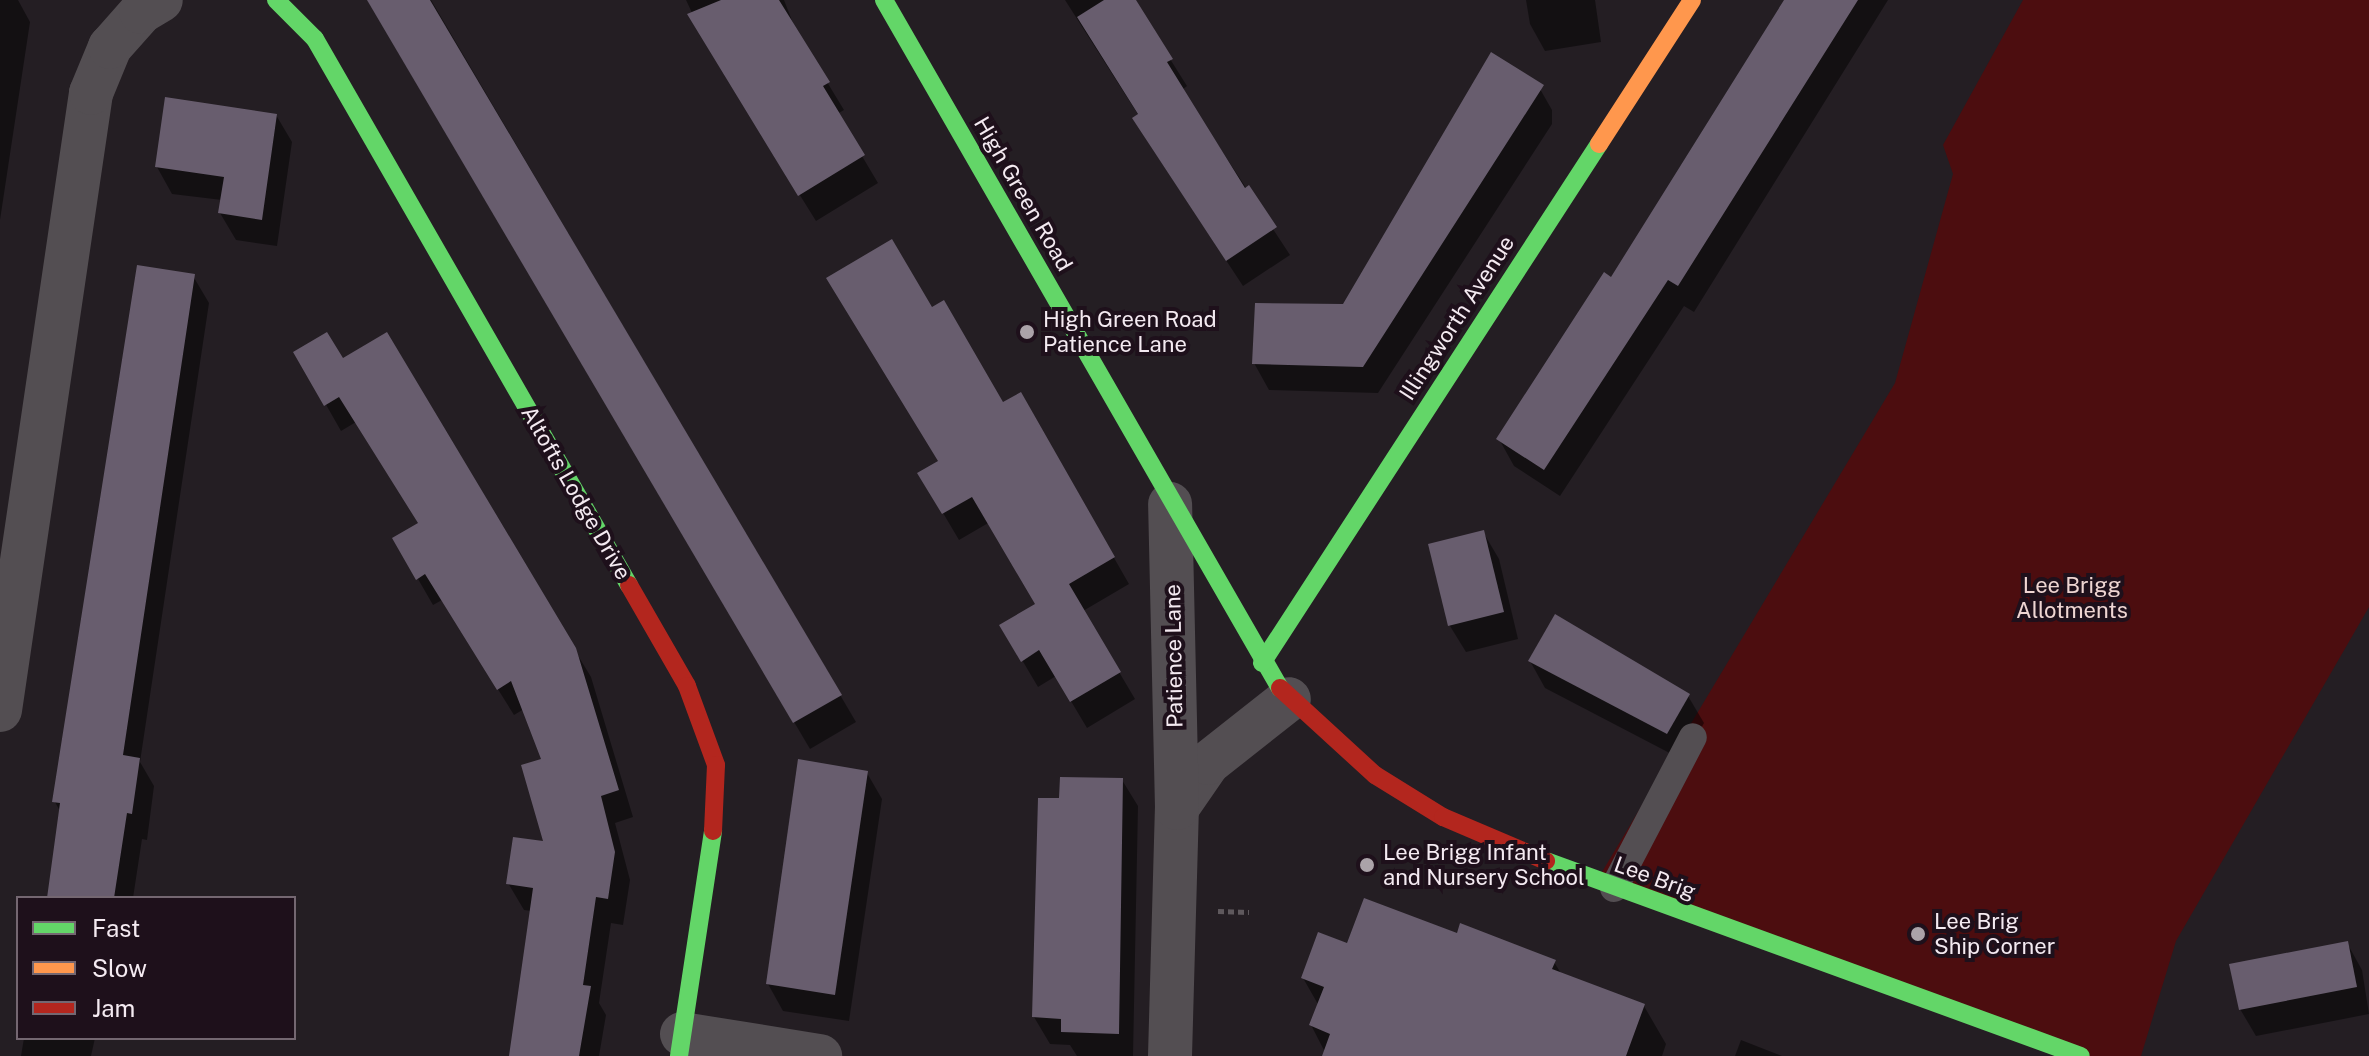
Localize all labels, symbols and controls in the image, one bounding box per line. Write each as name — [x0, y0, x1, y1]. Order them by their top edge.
street label: High Green Road — [968, 112, 1078, 276]
street label: Illingworth Avenue — [1394, 231, 1520, 405]
place label: High Green Road Patience Lane — [1043, 306, 1217, 358]
marker: High Green Road Patience Lane — [1018, 323, 1036, 341]
street label: Altofts Lodge Drive — [515, 401, 637, 585]
park label: Lee Brigg Allotments — [2016, 572, 2128, 624]
street label: Patience Lane — [1160, 584, 1188, 728]
place label: Lee Brigg Infant and Nursery School — [1383, 839, 1585, 890]
street label: Lee Brig — [1611, 851, 1699, 905]
marker: Lee Brigg Infant and Nursery School — [1358, 856, 1376, 874]
legend — [16, 896, 296, 1040]
place label: Lee Brig Ship Corner — [1934, 908, 2055, 960]
text: Fast — [92, 914, 140, 942]
marker: Lee Brig Ship Corner — [1909, 925, 1927, 943]
text: Slow — [92, 954, 147, 982]
text: Jam — [92, 994, 135, 1022]

